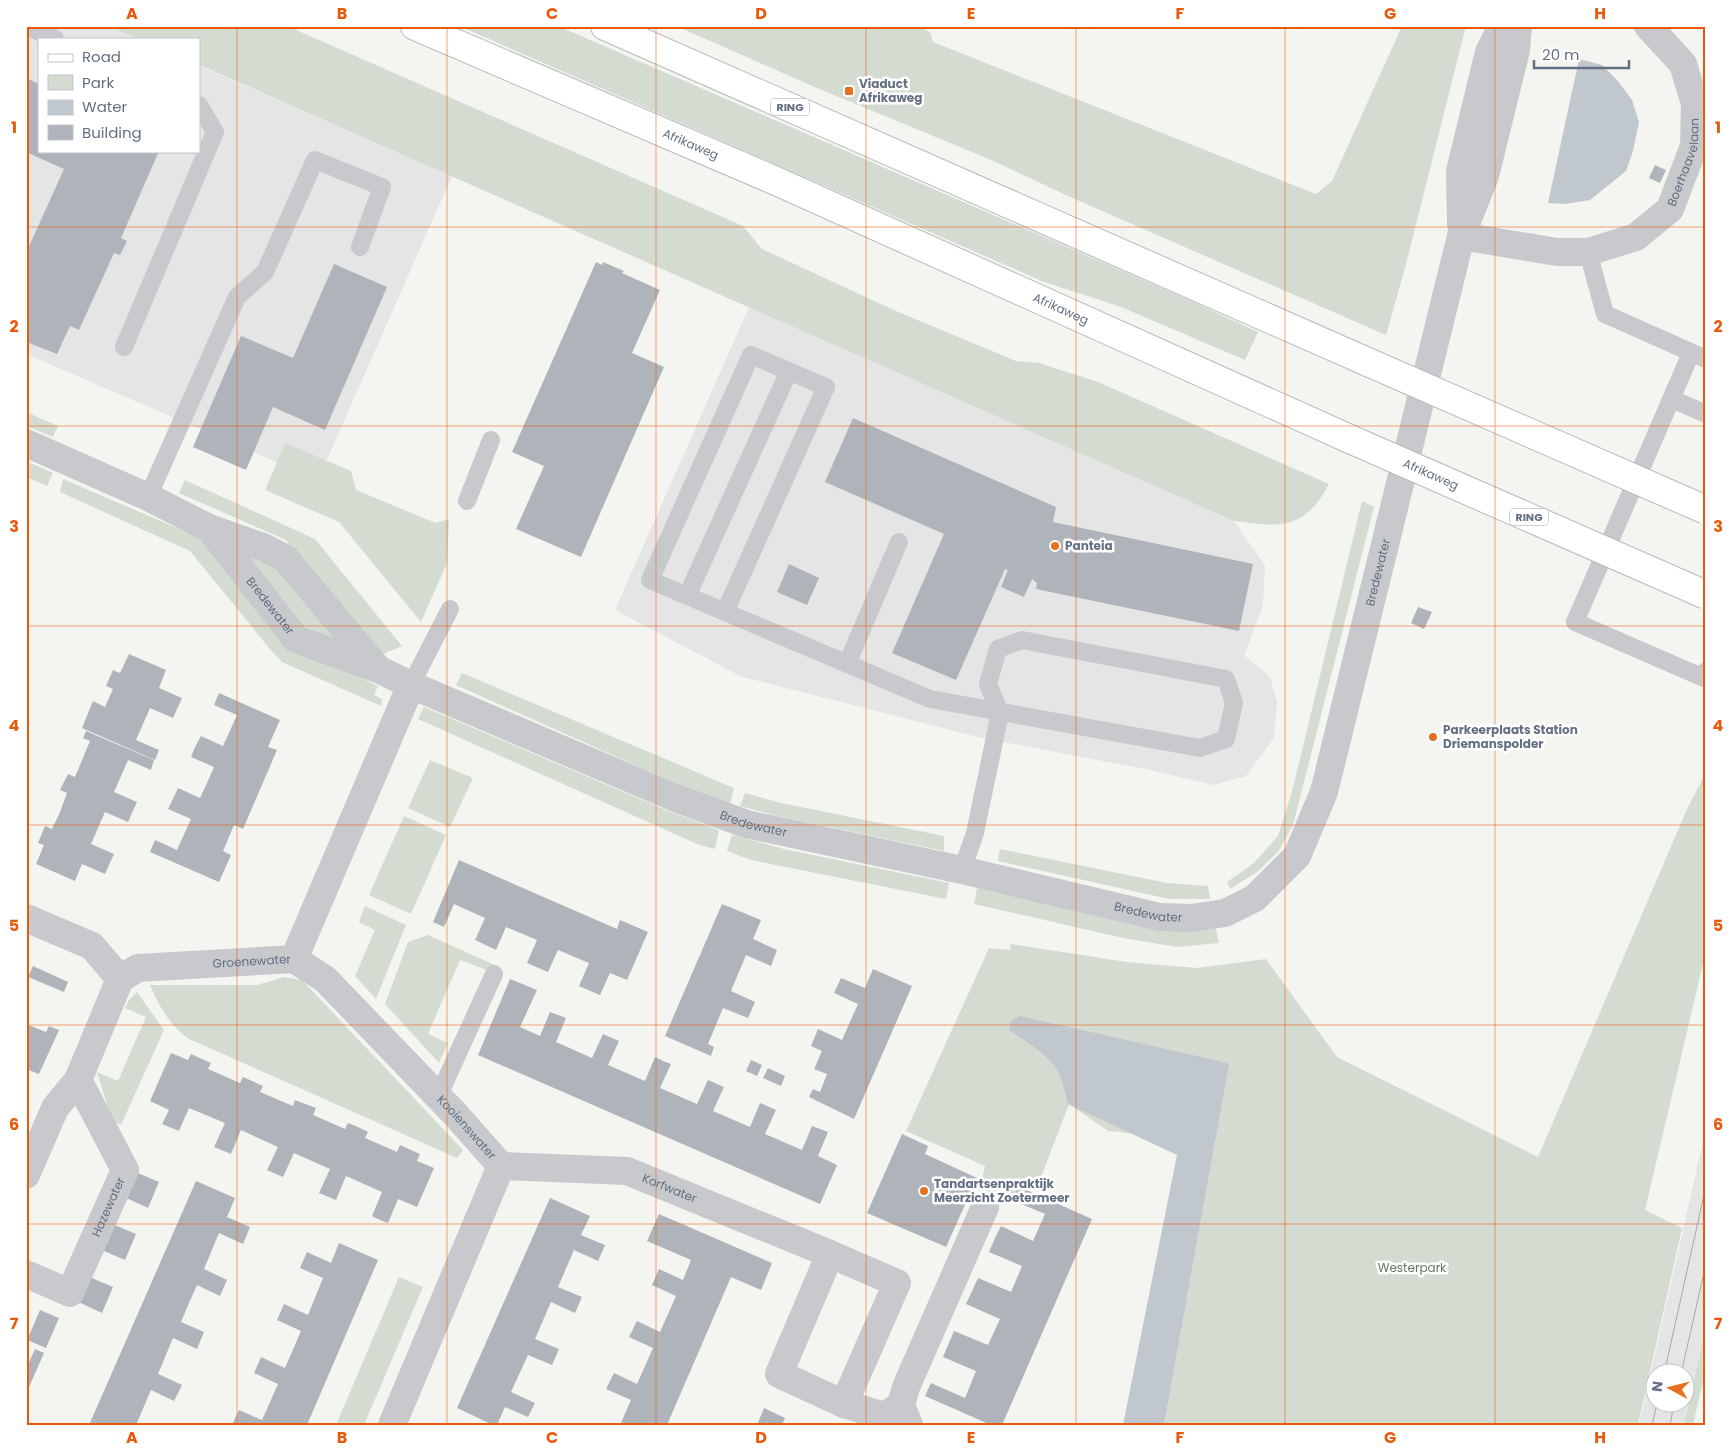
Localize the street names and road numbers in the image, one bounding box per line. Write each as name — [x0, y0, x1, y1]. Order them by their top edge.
road number: RING — [771, 98, 809, 115]
street label: Boerhaavelaan — [1663, 118, 1703, 209]
street label: Afrikaweg — [660, 124, 721, 163]
street label: Afrikaweg — [1030, 289, 1091, 328]
street label: Afrikaweg — [1400, 454, 1462, 494]
road number: RING — [1510, 508, 1548, 526]
street label: Bredewater — [1361, 536, 1394, 608]
street label: Bredewater — [242, 573, 299, 638]
street label: Bredewater — [718, 806, 789, 841]
street label: Bredewater — [1113, 897, 1183, 926]
street label: Groenewater — [212, 950, 292, 972]
street label: Kooienswater — [433, 1091, 501, 1163]
street label: Korfwater — [640, 1169, 700, 1207]
street label: Hazewater — [87, 1174, 129, 1239]

